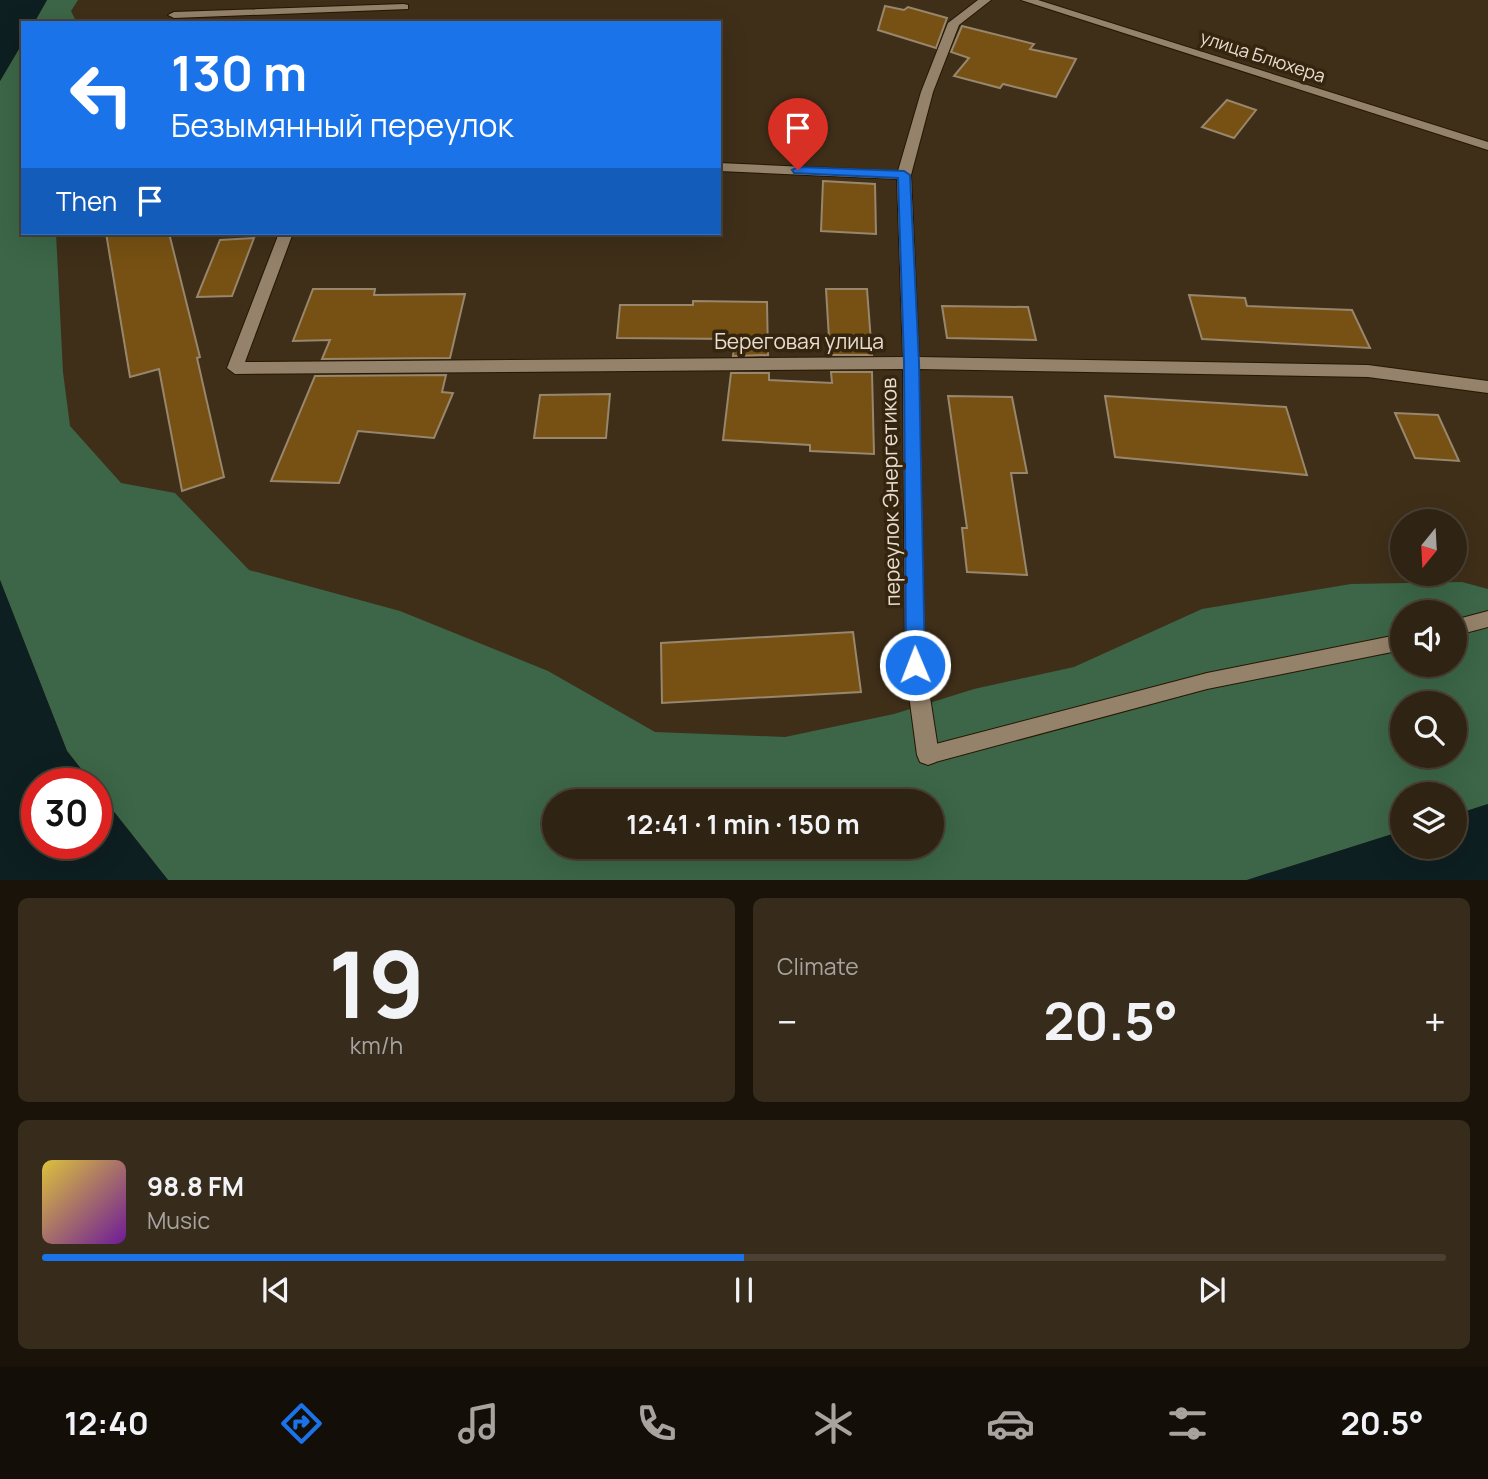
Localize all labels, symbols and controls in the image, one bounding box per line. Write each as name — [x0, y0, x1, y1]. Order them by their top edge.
street label: улица Блюхера — [1197, 24, 1329, 88]
text: 130 m — [171, 39, 307, 106]
icon: left — [56, 49, 147, 140]
pin — [768, 98, 828, 170]
text: Безымянный переулок — [171, 103, 513, 147]
icon: arrive — [779, 109, 817, 147]
icon: arrive — [131, 182, 169, 220]
text: Then — [56, 183, 117, 219]
street label: Береговая улица — [714, 327, 884, 355]
street label: переулок Энергетиков — [874, 377, 906, 607]
north arrow — [1390, 509, 1466, 586]
map controls — [1390, 509, 1467, 859]
button: sound — [1390, 600, 1467, 677]
position arrow — [878, 628, 952, 702]
button: search — [1390, 691, 1467, 768]
speed limit sign: 30 — [21, 768, 112, 859]
button: layers — [1390, 782, 1467, 859]
text: 12:41 · 1 min · 150 m — [626, 806, 860, 842]
text: 19 — [328, 921, 425, 1045]
text: Climate — [777, 950, 859, 982]
text: 20.5° — [1043, 985, 1178, 1056]
text: − — [777, 995, 798, 1047]
text: + — [1424, 995, 1446, 1047]
text: km/h — [350, 1029, 403, 1061]
text: 98.8 FM — [147, 1168, 244, 1204]
text: Music — [147, 1204, 210, 1236]
icon: previous — [257, 1271, 295, 1309]
icon: pause — [725, 1271, 763, 1309]
icon: next — [1193, 1271, 1231, 1309]
icon: directions — [277, 1399, 326, 1448]
icon: music — [454, 1399, 503, 1448]
icon: phone — [632, 1399, 681, 1448]
icon: climate — [809, 1399, 858, 1448]
icon: car — [986, 1399, 1035, 1448]
icon: filters — [1163, 1399, 1212, 1448]
text: 12:40 — [64, 1401, 149, 1445]
text: 20.5° — [1341, 1401, 1424, 1445]

